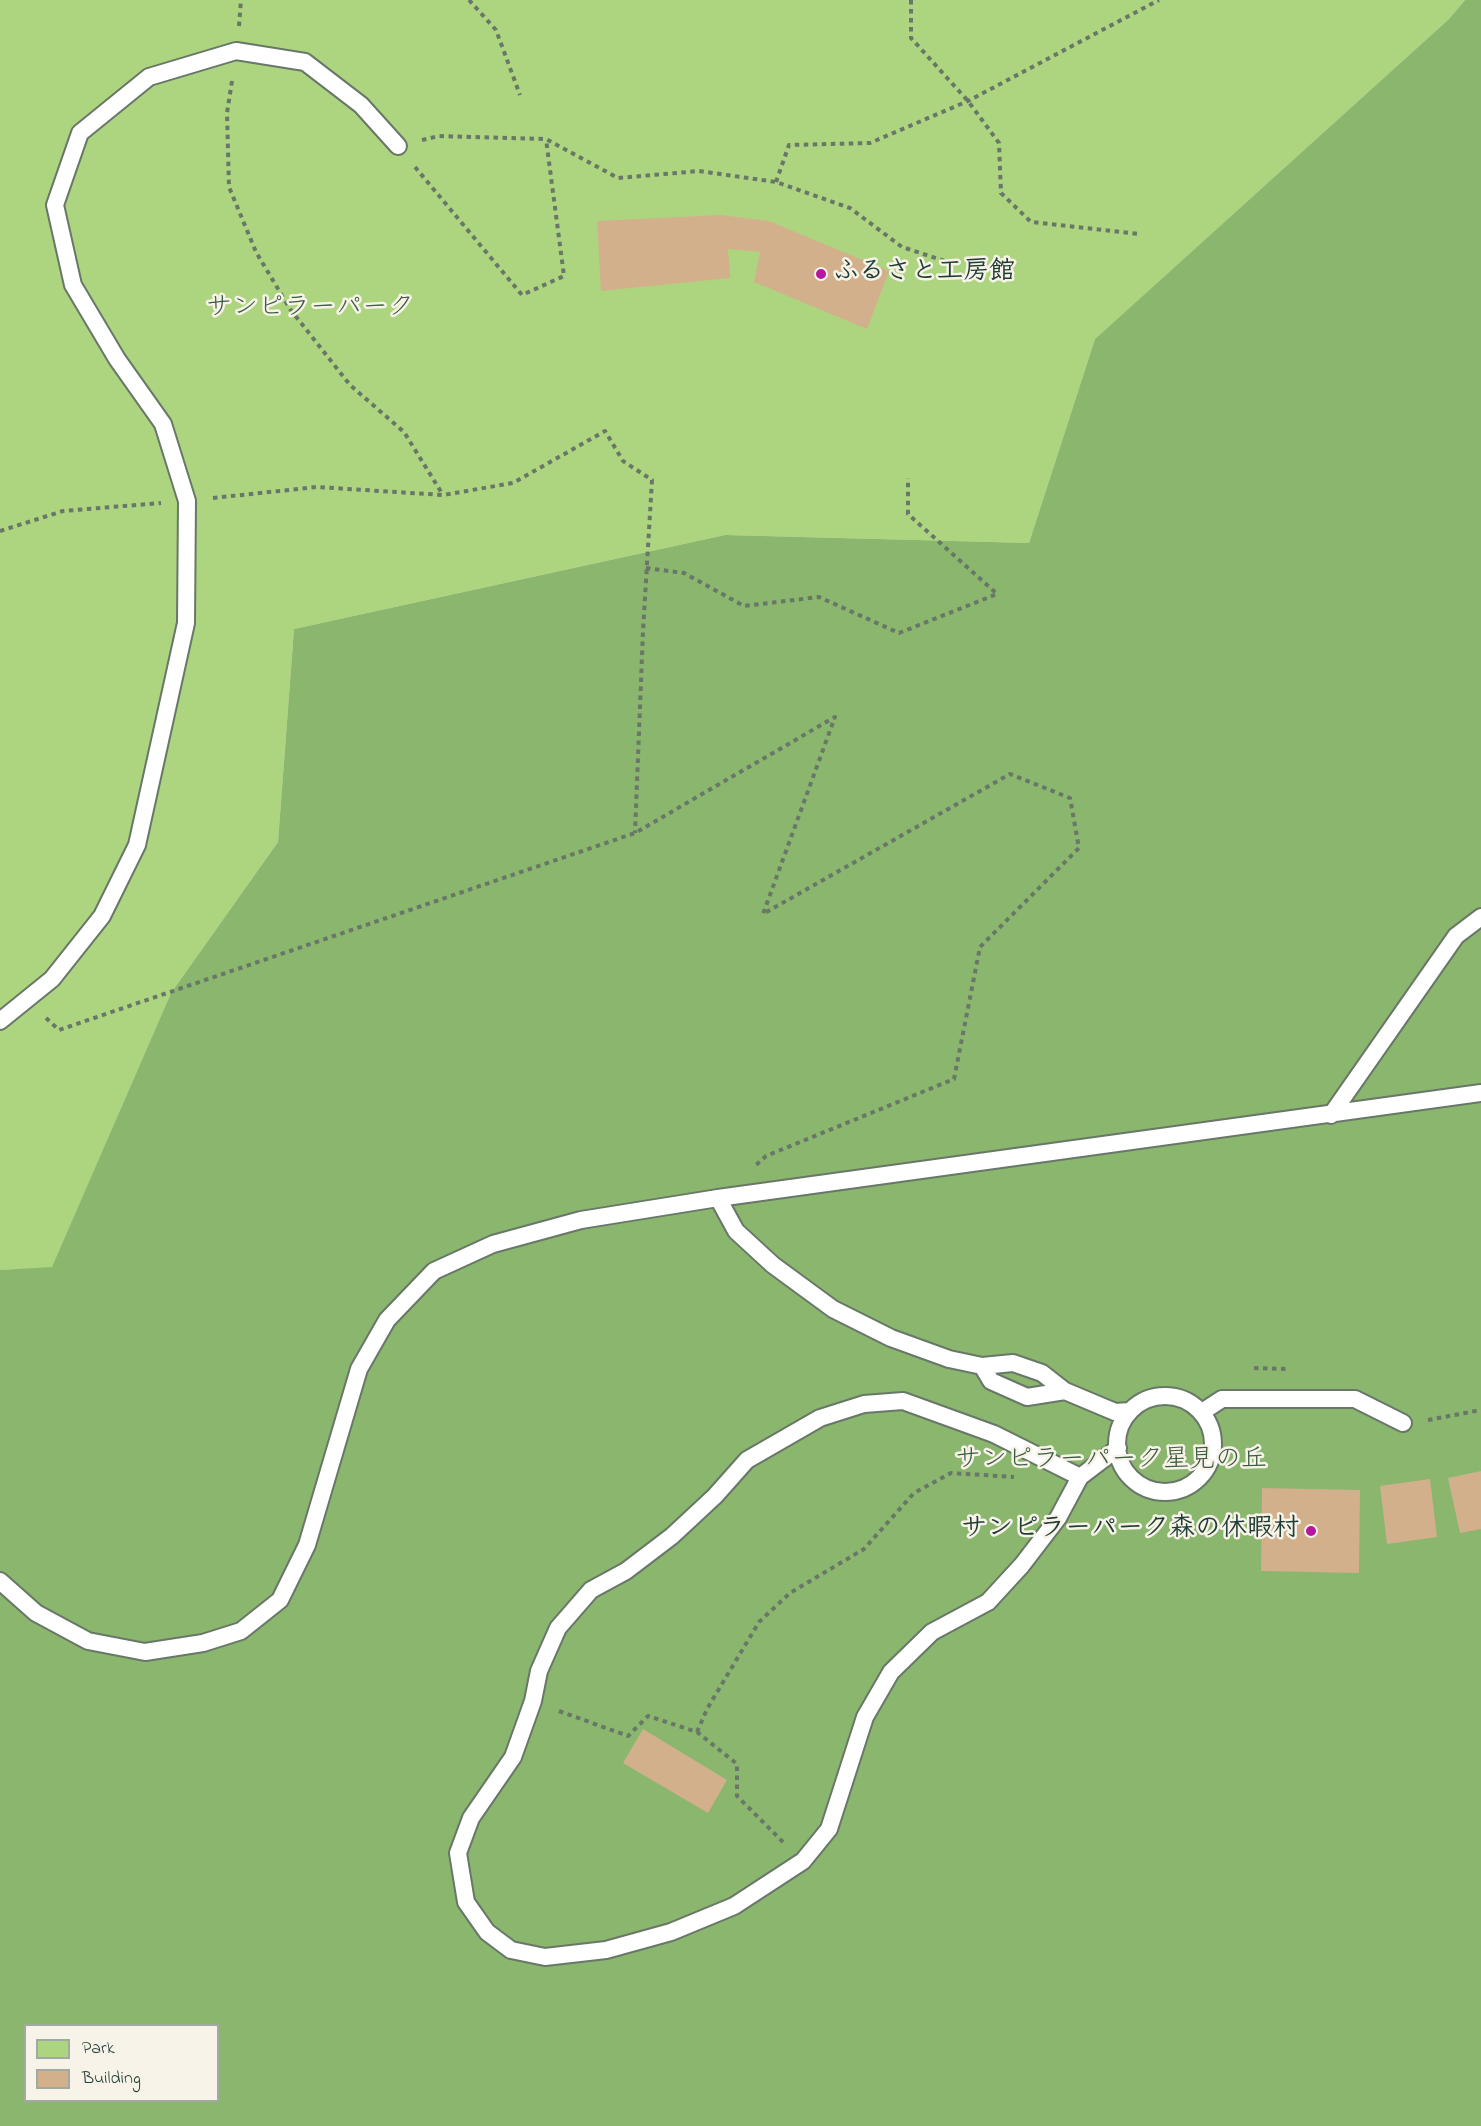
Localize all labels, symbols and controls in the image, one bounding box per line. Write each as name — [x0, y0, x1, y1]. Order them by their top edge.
place label: ふるさと工房館 — [833, 258, 1015, 290]
marker: ふるさと工房館 — [814, 267, 828, 281]
park label: サンピラーパーク — [206, 294, 414, 326]
park label: サンピラーパーク星見の丘 — [955, 1446, 1267, 1478]
place label: サンピラーパーク森の休暇村 — [961, 1515, 1299, 1547]
marker: サンピラーパーク森の休暇村 — [1304, 1524, 1318, 1538]
legend — [24, 2024, 219, 2102]
text: Park — [82, 2036, 115, 2062]
text: Building — [82, 2066, 141, 2092]

